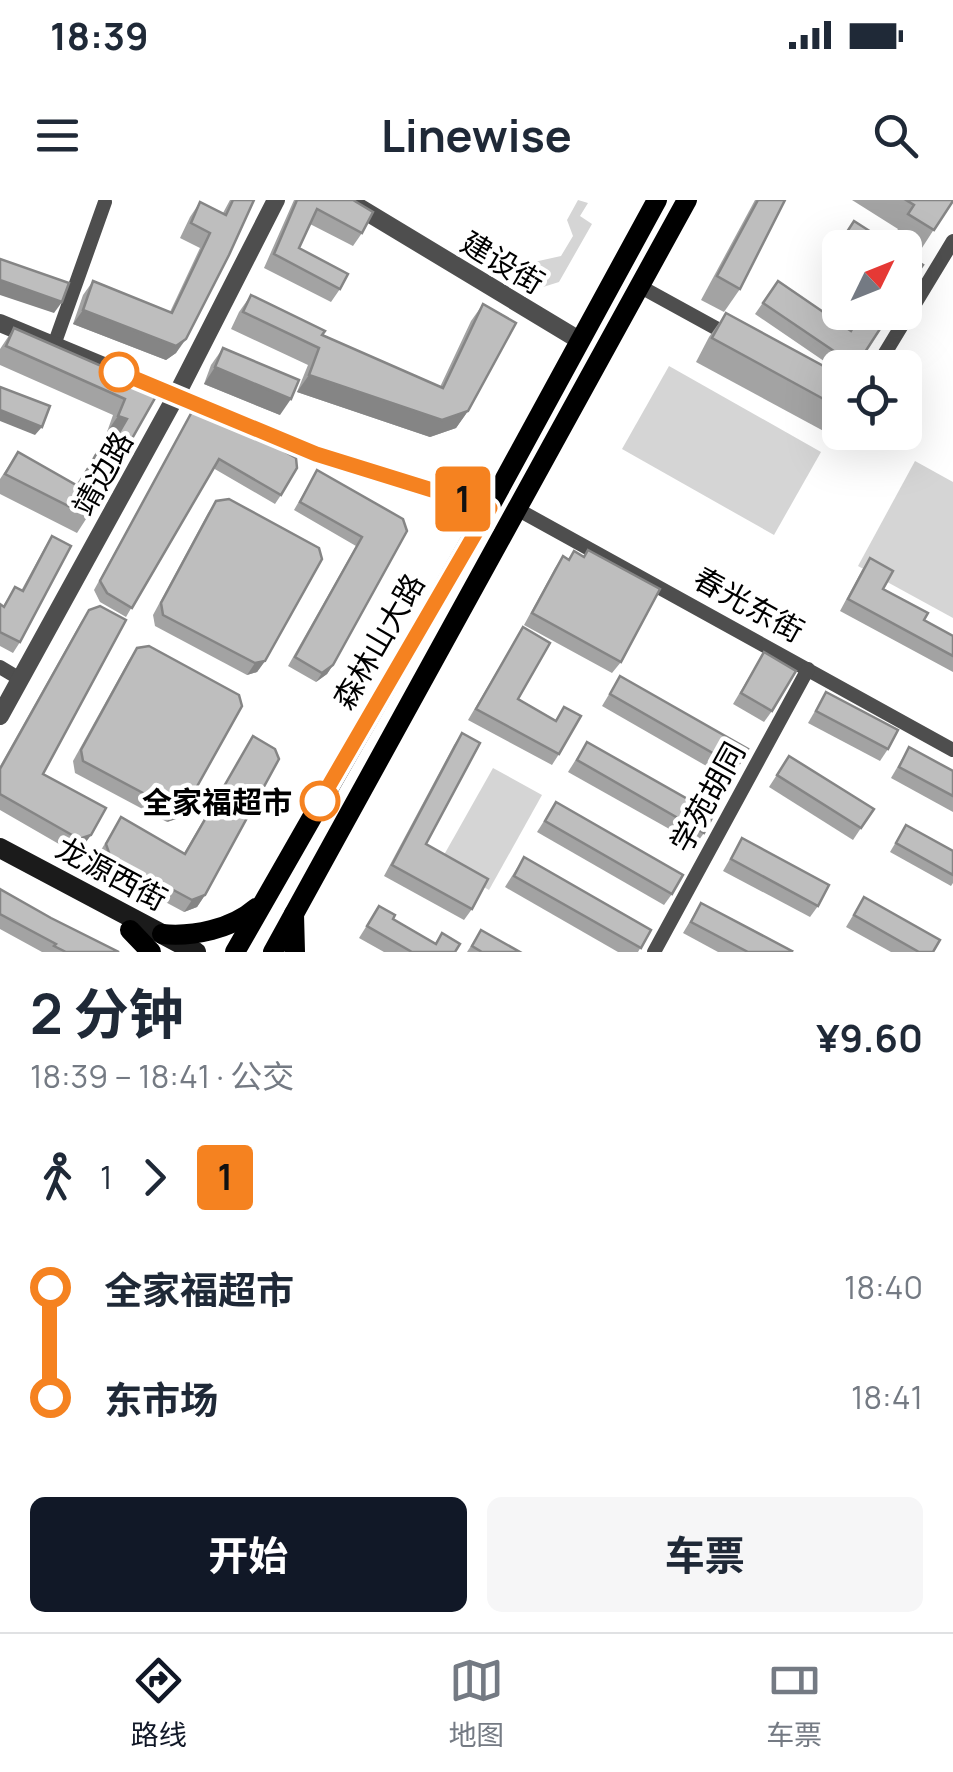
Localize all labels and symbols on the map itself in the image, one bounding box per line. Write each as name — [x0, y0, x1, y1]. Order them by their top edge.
street label: 建设街 — [454, 221, 552, 303]
north arrow — [822, 230, 922, 330]
unlabelled marker — [100, 353, 138, 391]
street label: 靖边路 — [62, 424, 142, 522]
line badge: 1 — [430, 466, 496, 532]
street label: 春光东街 — [687, 557, 811, 651]
street label: 森林山大路 — [323, 566, 433, 716]
street label: 学苑胡同 — [660, 735, 754, 859]
place label: 全家福超市 — [142, 781, 292, 822]
marker: 全家福超市 — [301, 782, 339, 820]
street label: 龙源西街 — [49, 827, 175, 919]

